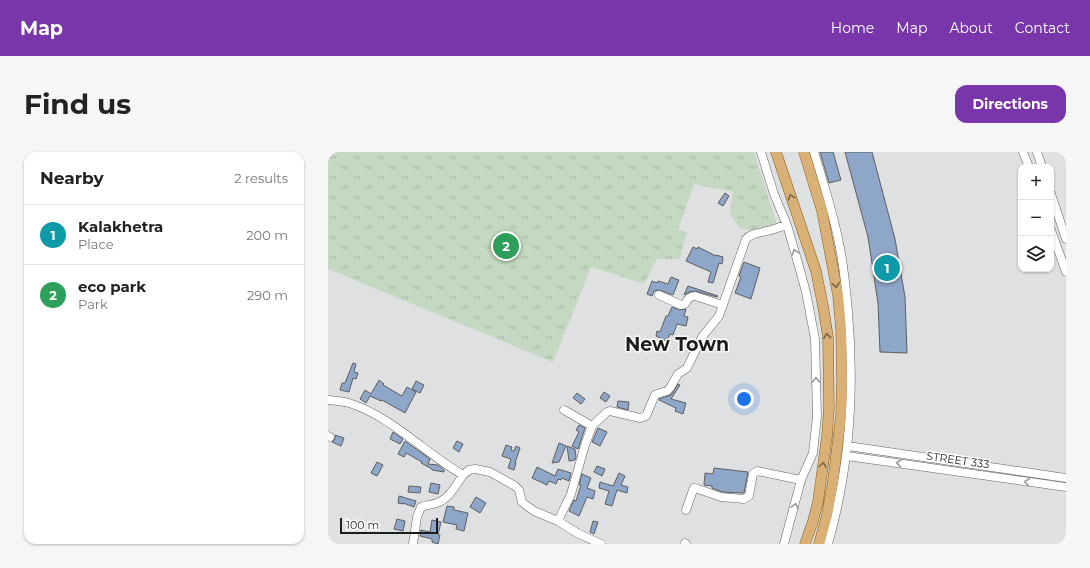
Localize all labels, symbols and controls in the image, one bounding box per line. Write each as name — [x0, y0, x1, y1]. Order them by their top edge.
text: Map — [20, 17, 63, 40]
text: Home — [831, 19, 874, 37]
text: Map — [896, 19, 927, 37]
text: About — [949, 19, 993, 37]
text: Contact — [1015, 19, 1070, 37]
button: Directions — [955, 85, 1066, 123]
text: Find us — [24, 87, 131, 121]
map controls — [1018, 164, 1054, 272]
button: + — [1018, 164, 1054, 200]
text: Nearby — [40, 168, 104, 188]
text: 2 results — [234, 170, 288, 186]
one-way arrow — [787, 194, 795, 201]
button: − — [1018, 200, 1054, 236]
text: Kalakhetra — [78, 217, 163, 236]
text: 1 — [50, 227, 56, 243]
text: 200 m — [246, 227, 288, 243]
pin: 2 — [493, 231, 519, 261]
text: Place — [78, 236, 114, 252]
button: layers — [1018, 236, 1054, 272]
one-way arrow — [791, 249, 800, 256]
pin: 1 — [874, 253, 900, 283]
text: eco park — [78, 277, 146, 296]
one-way arrow — [832, 282, 840, 288]
text: 2 — [49, 287, 57, 303]
text: 290 m — [247, 287, 288, 303]
text: Park — [78, 296, 108, 312]
district label: New Town — [625, 333, 729, 356]
one-way arrow — [823, 333, 832, 339]
one-way arrow — [812, 377, 820, 383]
your location — [734, 389, 754, 409]
street label: STREET 333 — [926, 449, 990, 471]
one-way arrow — [896, 459, 902, 468]
one-way arrow — [818, 462, 827, 468]
one-way arrow — [1024, 478, 1030, 487]
one-way arrow — [790, 503, 798, 510]
scale bar — [340, 516, 438, 535]
text: 100 m — [346, 518, 379, 532]

